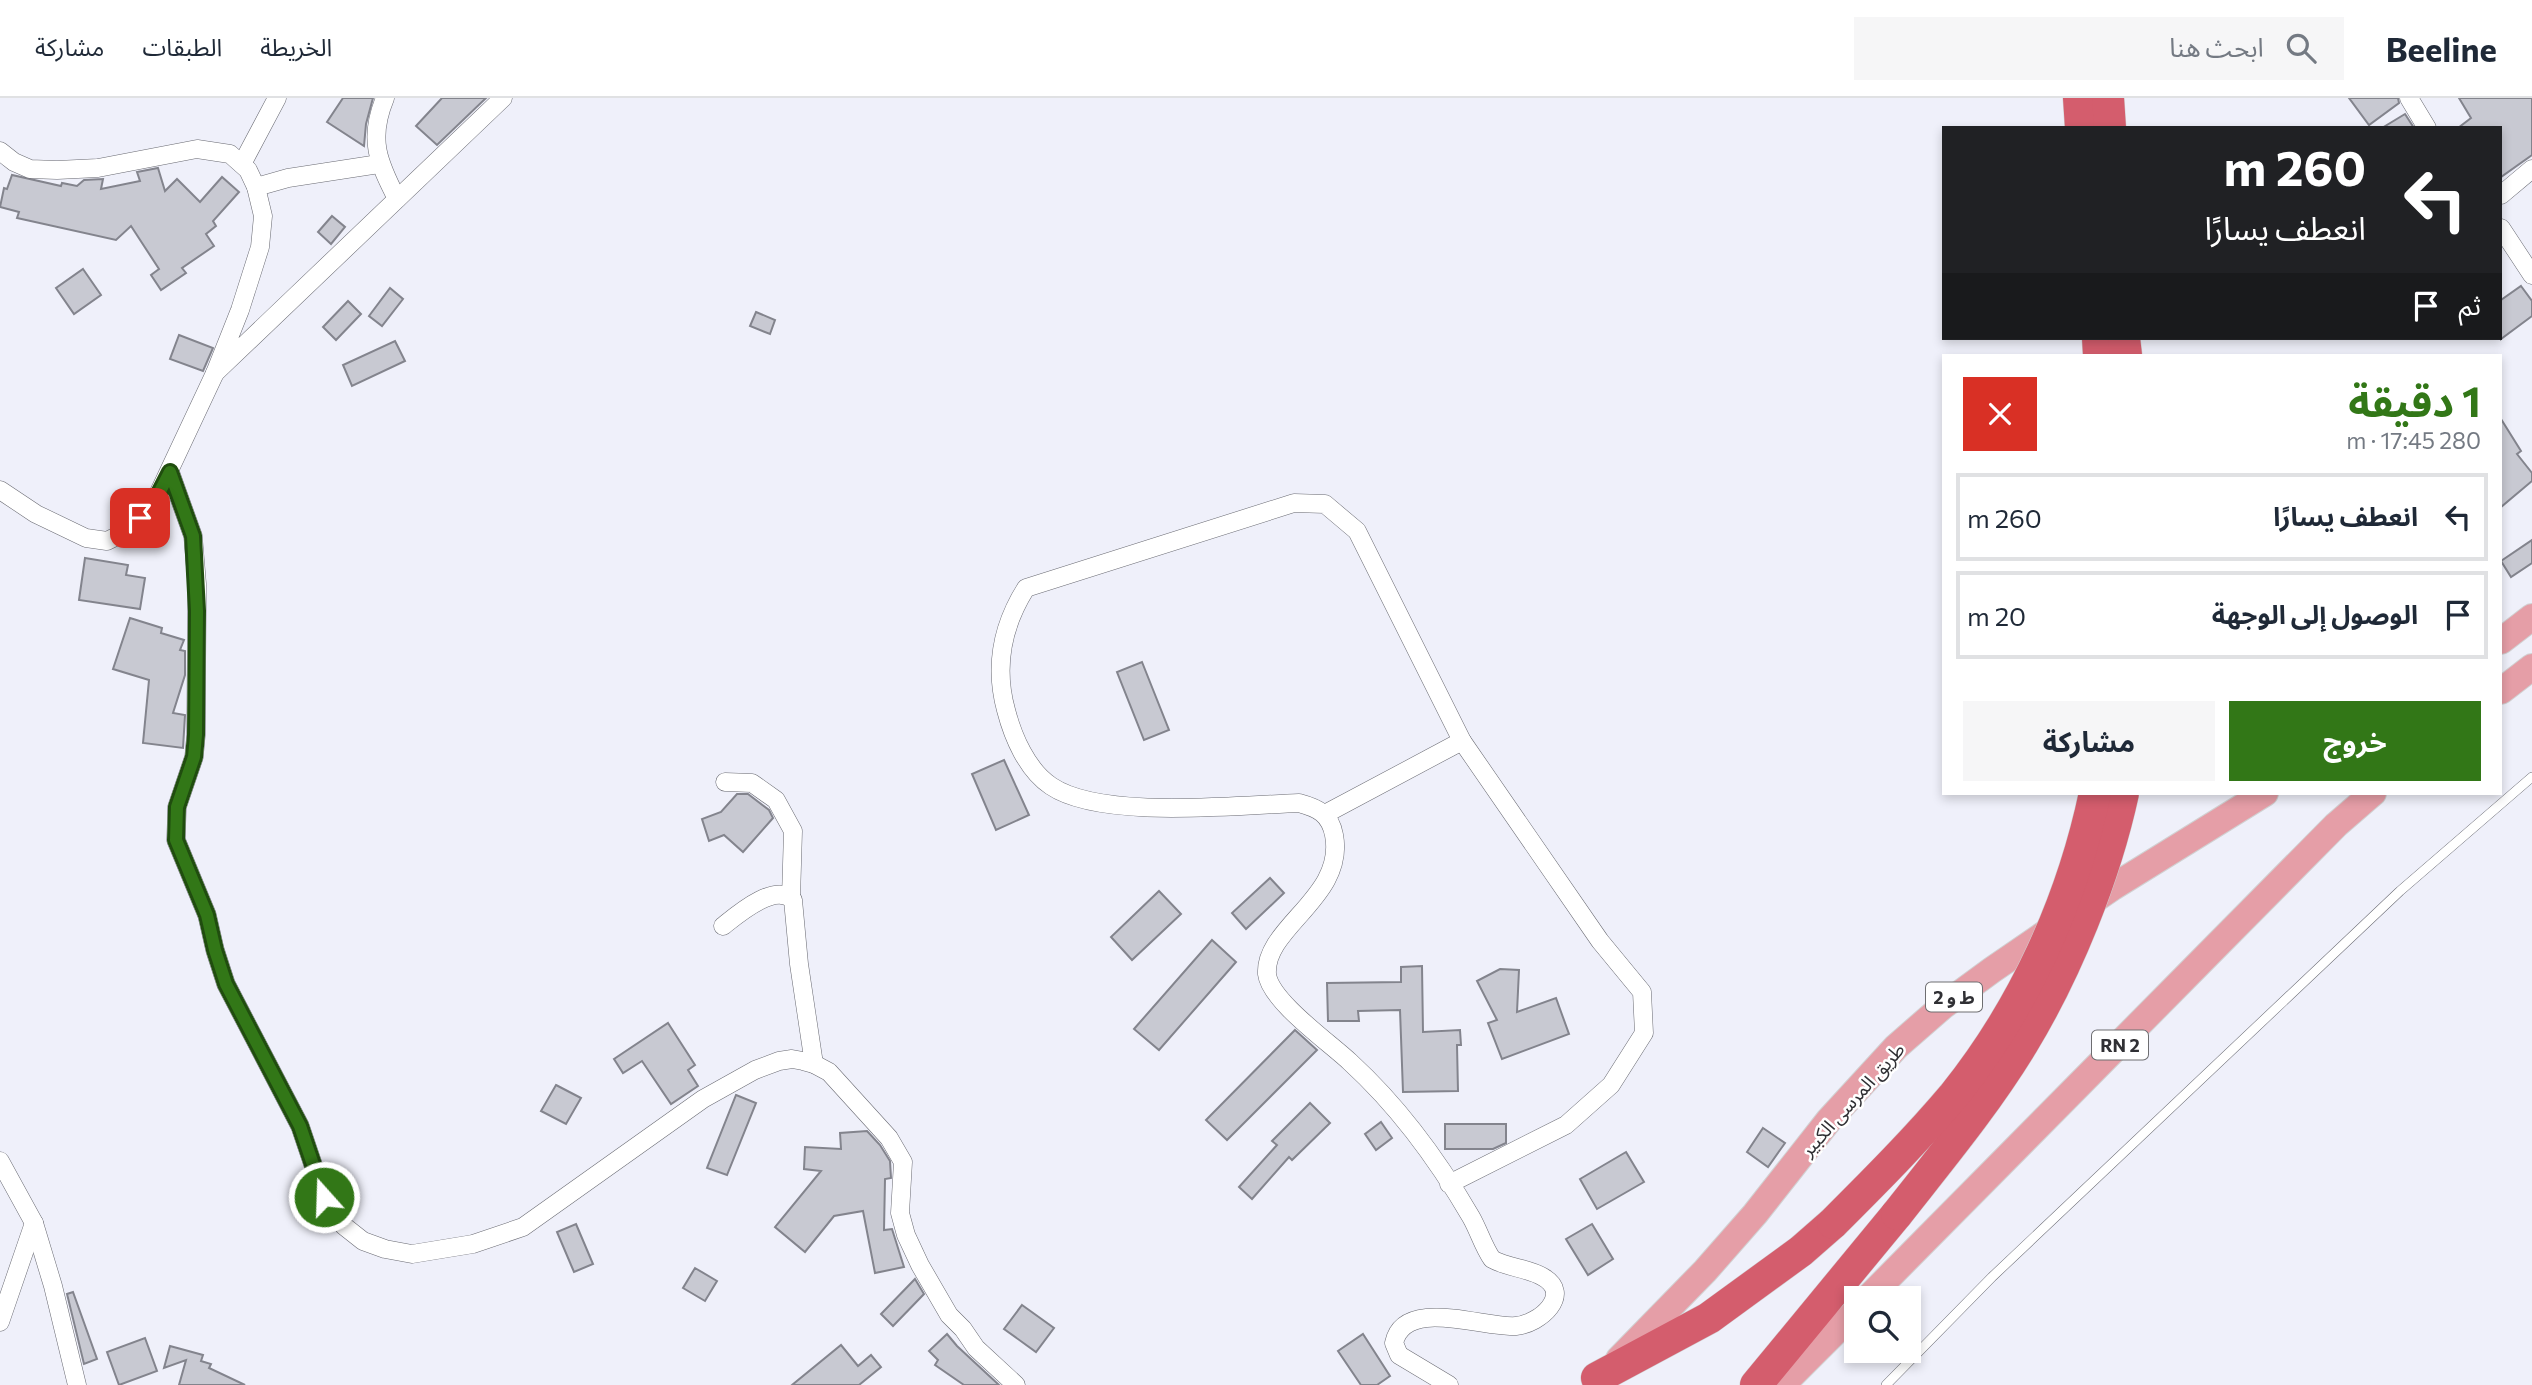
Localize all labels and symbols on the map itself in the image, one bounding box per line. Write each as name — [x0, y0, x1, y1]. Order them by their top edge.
pin — [110, 488, 170, 548]
road number: ط و 2 — [1926, 982, 1982, 1012]
road number: RN 2 — [2092, 1030, 2148, 1060]
street label: طريق المرسى الكبير — [1794, 1037, 1910, 1162]
position arrow — [287, 1160, 361, 1234]

